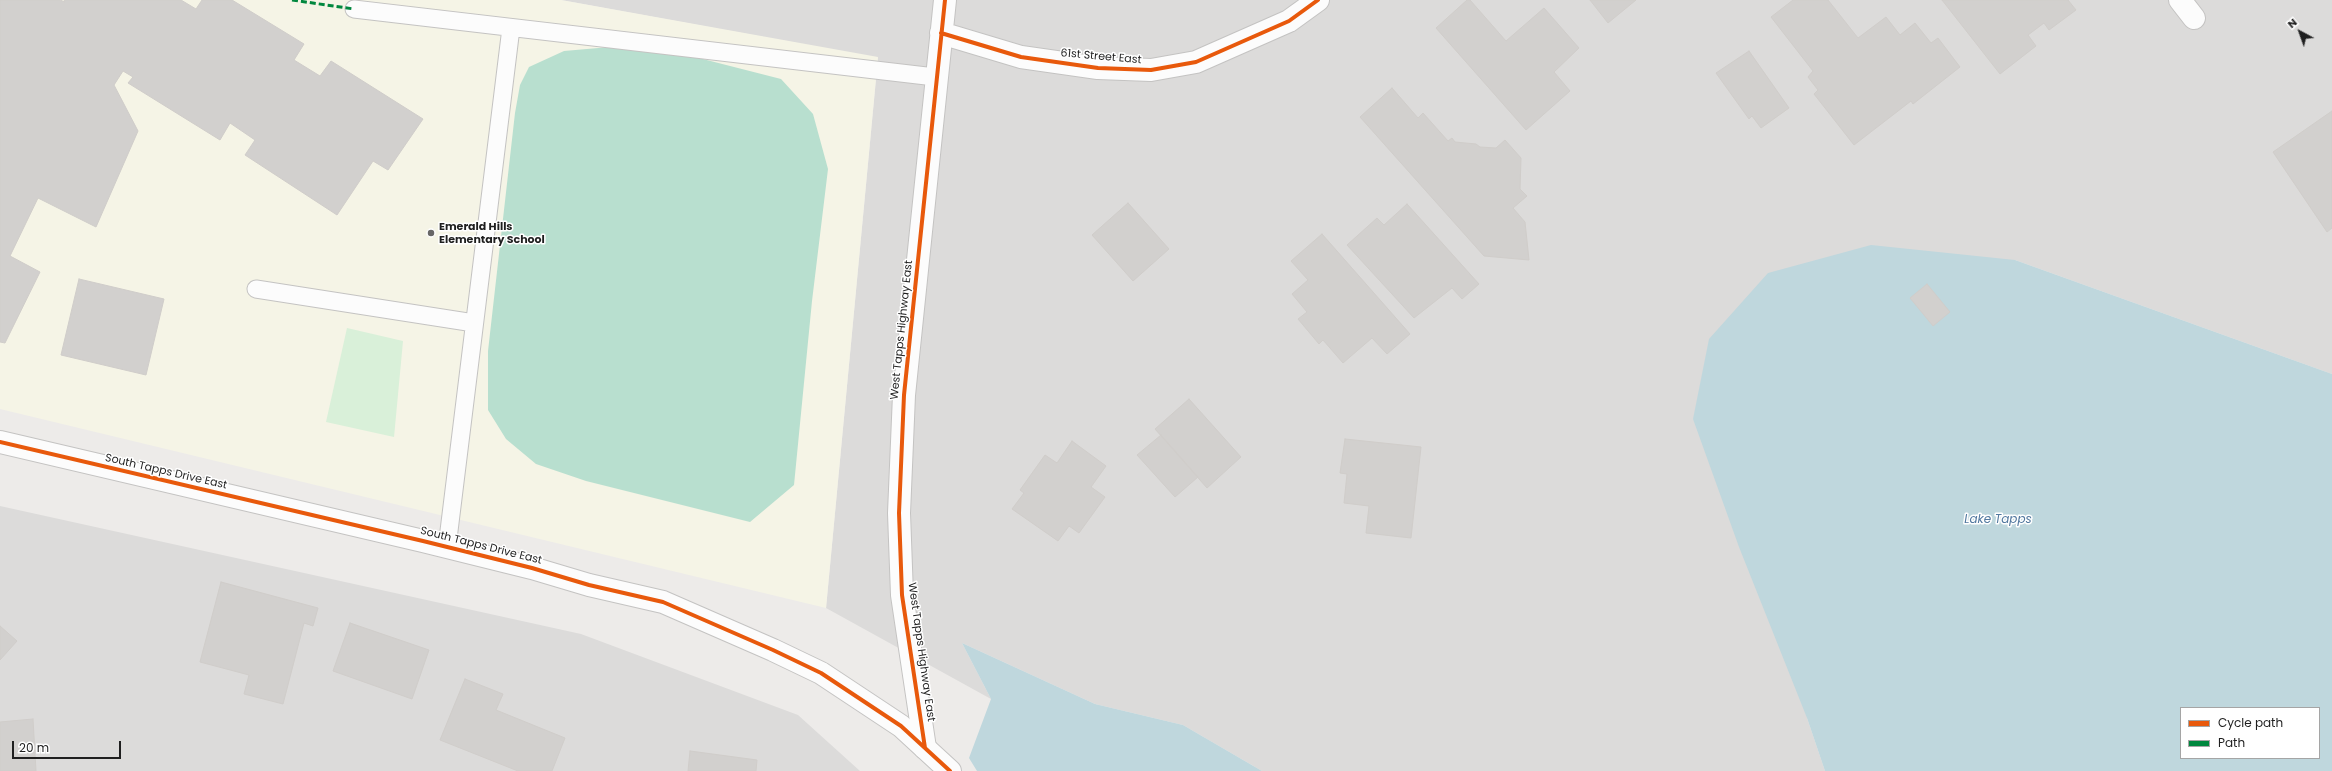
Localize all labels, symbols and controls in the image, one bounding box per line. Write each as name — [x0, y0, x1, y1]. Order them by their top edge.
north arrow — [2280, 12, 2320, 52]
text: N — [2284, 14, 2301, 32]
street label: 61st Street East — [1060, 47, 1142, 67]
place label: Emerald Hills Elementary School — [439, 220, 545, 246]
marker: Emerald Hills Elementary School — [426, 228, 436, 238]
street label: West Tapps Highway East — [888, 260, 916, 400]
street label: South Tapps Drive East — [104, 452, 228, 492]
water label: Lake Tapps — [1964, 513, 2032, 527]
street label: South Tapps Drive East — [419, 525, 543, 567]
street label: West Tapps Highway East — [905, 582, 937, 722]
legend — [2180, 707, 2320, 759]
text: Cycle path — [2218, 714, 2283, 731]
scale bar — [14, 733, 123, 759]
text: Path — [2218, 734, 2245, 751]
text: 20 m — [19, 739, 49, 756]

